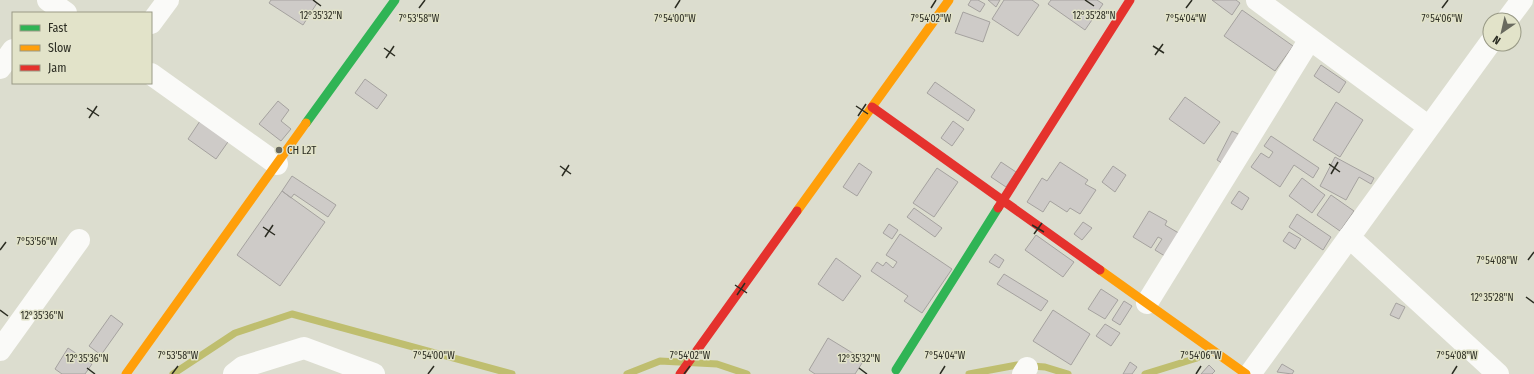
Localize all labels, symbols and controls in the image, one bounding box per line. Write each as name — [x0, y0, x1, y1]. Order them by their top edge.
text: 12°35'32"N — [300, 10, 342, 22]
text: 12°35'28"N — [1073, 10, 1115, 22]
legend — [12, 12, 152, 84]
north arrow — [1482, 12, 1522, 52]
text: 7°53'58"W — [399, 13, 440, 25]
text: 7°54'00"W — [654, 13, 696, 25]
text: 7°54'02"W — [911, 13, 952, 25]
text: 7°54'04"W — [1166, 13, 1207, 25]
text: 7°54'06"W — [1422, 13, 1463, 25]
text: Fast — [48, 21, 67, 35]
text: N — [1490, 33, 1503, 47]
text: Slow — [48, 41, 71, 55]
text: Jam — [48, 61, 66, 75]
place label: CH L2T — [287, 144, 317, 157]
marker: CH L2T — [274, 145, 284, 155]
text: 7°53'56"W — [17, 236, 58, 248]
text: 7°54'08"W — [1476, 255, 1518, 267]
text: 12°35'28"N — [1471, 292, 1513, 304]
text: 12°35'36"N — [21, 310, 63, 322]
text: 7°53'58"W — [158, 350, 199, 362]
text: 7°54'00"W — [413, 350, 455, 362]
text: 7°54'02"W — [670, 350, 711, 362]
text: 7°54'04"W — [925, 350, 966, 362]
text: 7°54'06"W — [1181, 350, 1222, 362]
text: 7°54'08"W — [1436, 350, 1478, 362]
text: 12°35'36"N — [66, 353, 108, 365]
text: 12°35'32"N — [838, 353, 880, 365]

